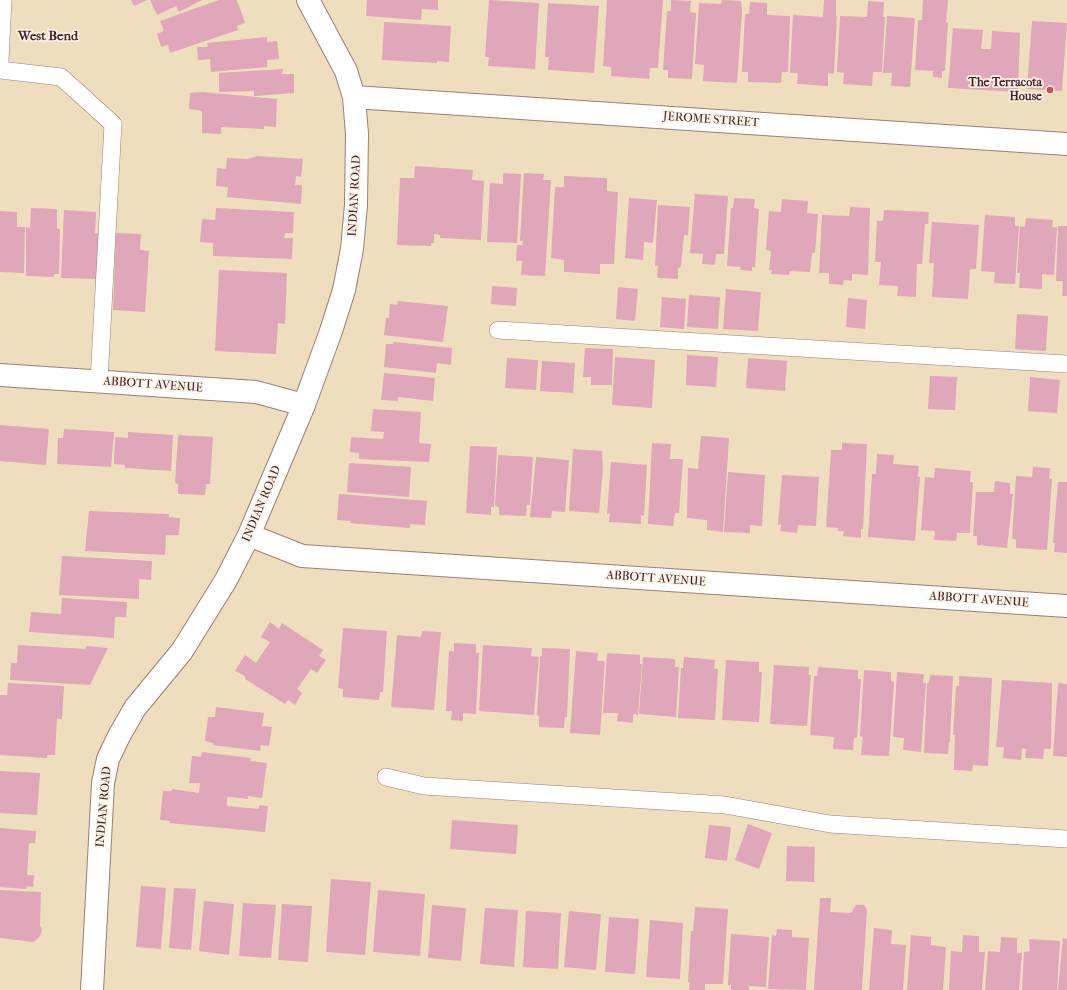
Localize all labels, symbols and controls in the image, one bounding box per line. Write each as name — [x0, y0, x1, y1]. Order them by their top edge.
district label: West Bend — [18, 29, 78, 45]
place label: The Terracota House — [969, 76, 1042, 104]
marker: The Terracota House — [1045, 85, 1055, 95]
street label: JEROME STREET — [663, 109, 759, 131]
street label: INDIAN ROAD — [346, 155, 364, 237]
street label: ABBOTT AVENUE — [103, 374, 203, 396]
street label: INDIAN ROAD — [239, 464, 285, 544]
street label: ABBOTT AVENUE — [606, 568, 706, 590]
street label: ABBOTT AVENUE — [929, 589, 1029, 611]
street label: INDIAN ROAD — [93, 766, 115, 848]

